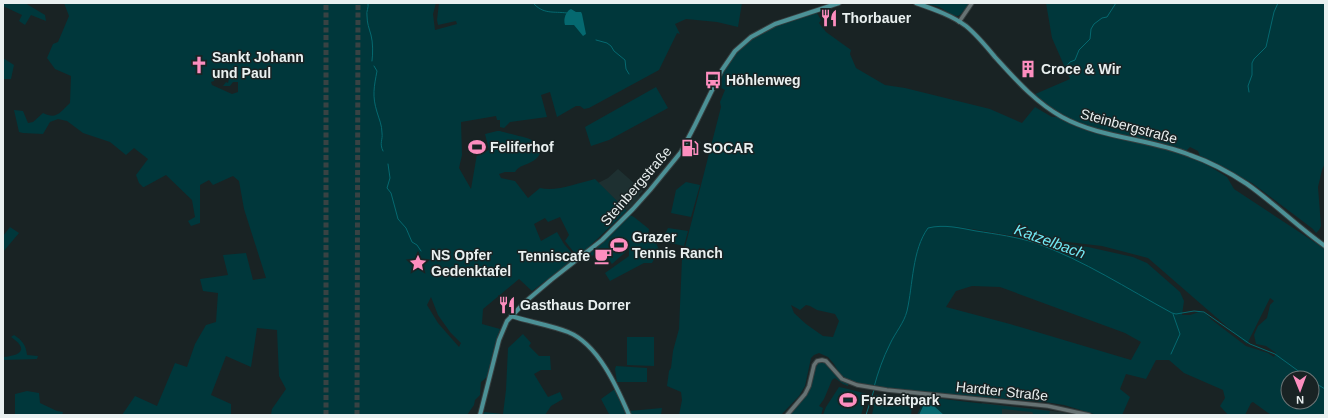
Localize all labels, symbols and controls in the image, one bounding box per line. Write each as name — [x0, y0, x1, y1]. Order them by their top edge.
restaurant icon: Thorbauer — [819, 8, 839, 28]
place label: Thorbauer — [842, 10, 912, 26]
place label: Sankt Johann und Paul — [212, 49, 304, 81]
church icon: Sankt Johann und Paul — [189, 55, 209, 75]
building icon: Croce & Wir — [1018, 59, 1038, 79]
place label: Croce & Wir — [1041, 61, 1122, 77]
bus stop icon: Höhlenweg — [703, 70, 723, 90]
place label: Höhlenweg — [726, 72, 801, 88]
street label: Steinbergstraße — [1079, 105, 1179, 147]
sports icon: Feliferhof — [467, 137, 487, 157]
fuel station icon: SOCAR — [680, 138, 700, 158]
place label: Feliferhof — [490, 139, 554, 155]
place label: SOCAR — [703, 140, 754, 156]
street label: Steinbergstraße — [597, 143, 675, 229]
water label: Katzelbach — [1012, 220, 1088, 262]
place label: Grazer Tennis Ranch — [632, 229, 723, 261]
sports icon: Grazer Tennis Ranch — [609, 235, 629, 255]
cafe icon: Tenniscafe — [593, 246, 613, 266]
place label: NS Opfer Gedenktafel — [431, 247, 511, 279]
place label: Tenniscafe — [518, 248, 590, 264]
place icon: NS Opfer Gedenktafel — [408, 253, 428, 273]
restaurant icon: Gasthaus Dorrer — [497, 295, 517, 315]
place label: Gasthaus Dorrer — [520, 297, 631, 313]
north arrow — [1280, 370, 1320, 410]
street label: Hardter Straße — [955, 378, 1049, 404]
sports icon: Freizeitpark — [838, 390, 858, 410]
place label: Freizeitpark — [861, 392, 940, 408]
text: N — [1296, 394, 1304, 406]

